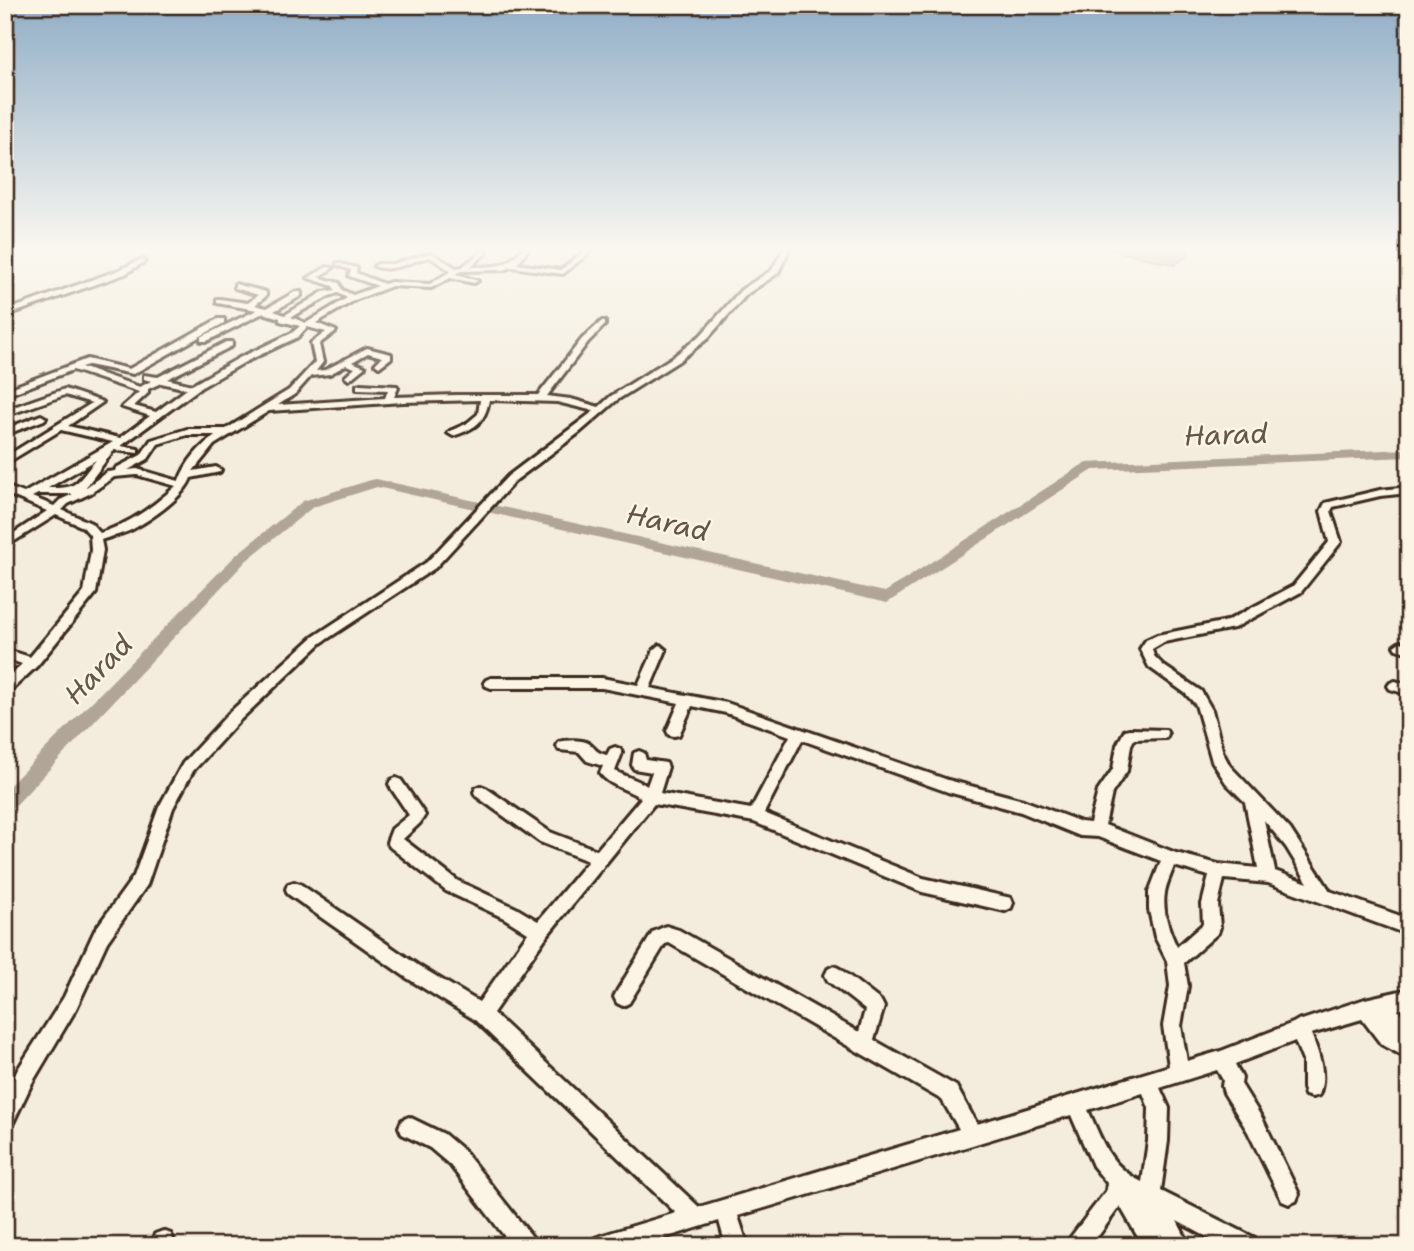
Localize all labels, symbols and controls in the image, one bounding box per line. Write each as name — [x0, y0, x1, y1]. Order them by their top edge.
water label: Harad — [1183, 414, 1269, 454]
water label: Harad — [623, 494, 713, 550]
water label: Harad — [55, 625, 141, 712]

